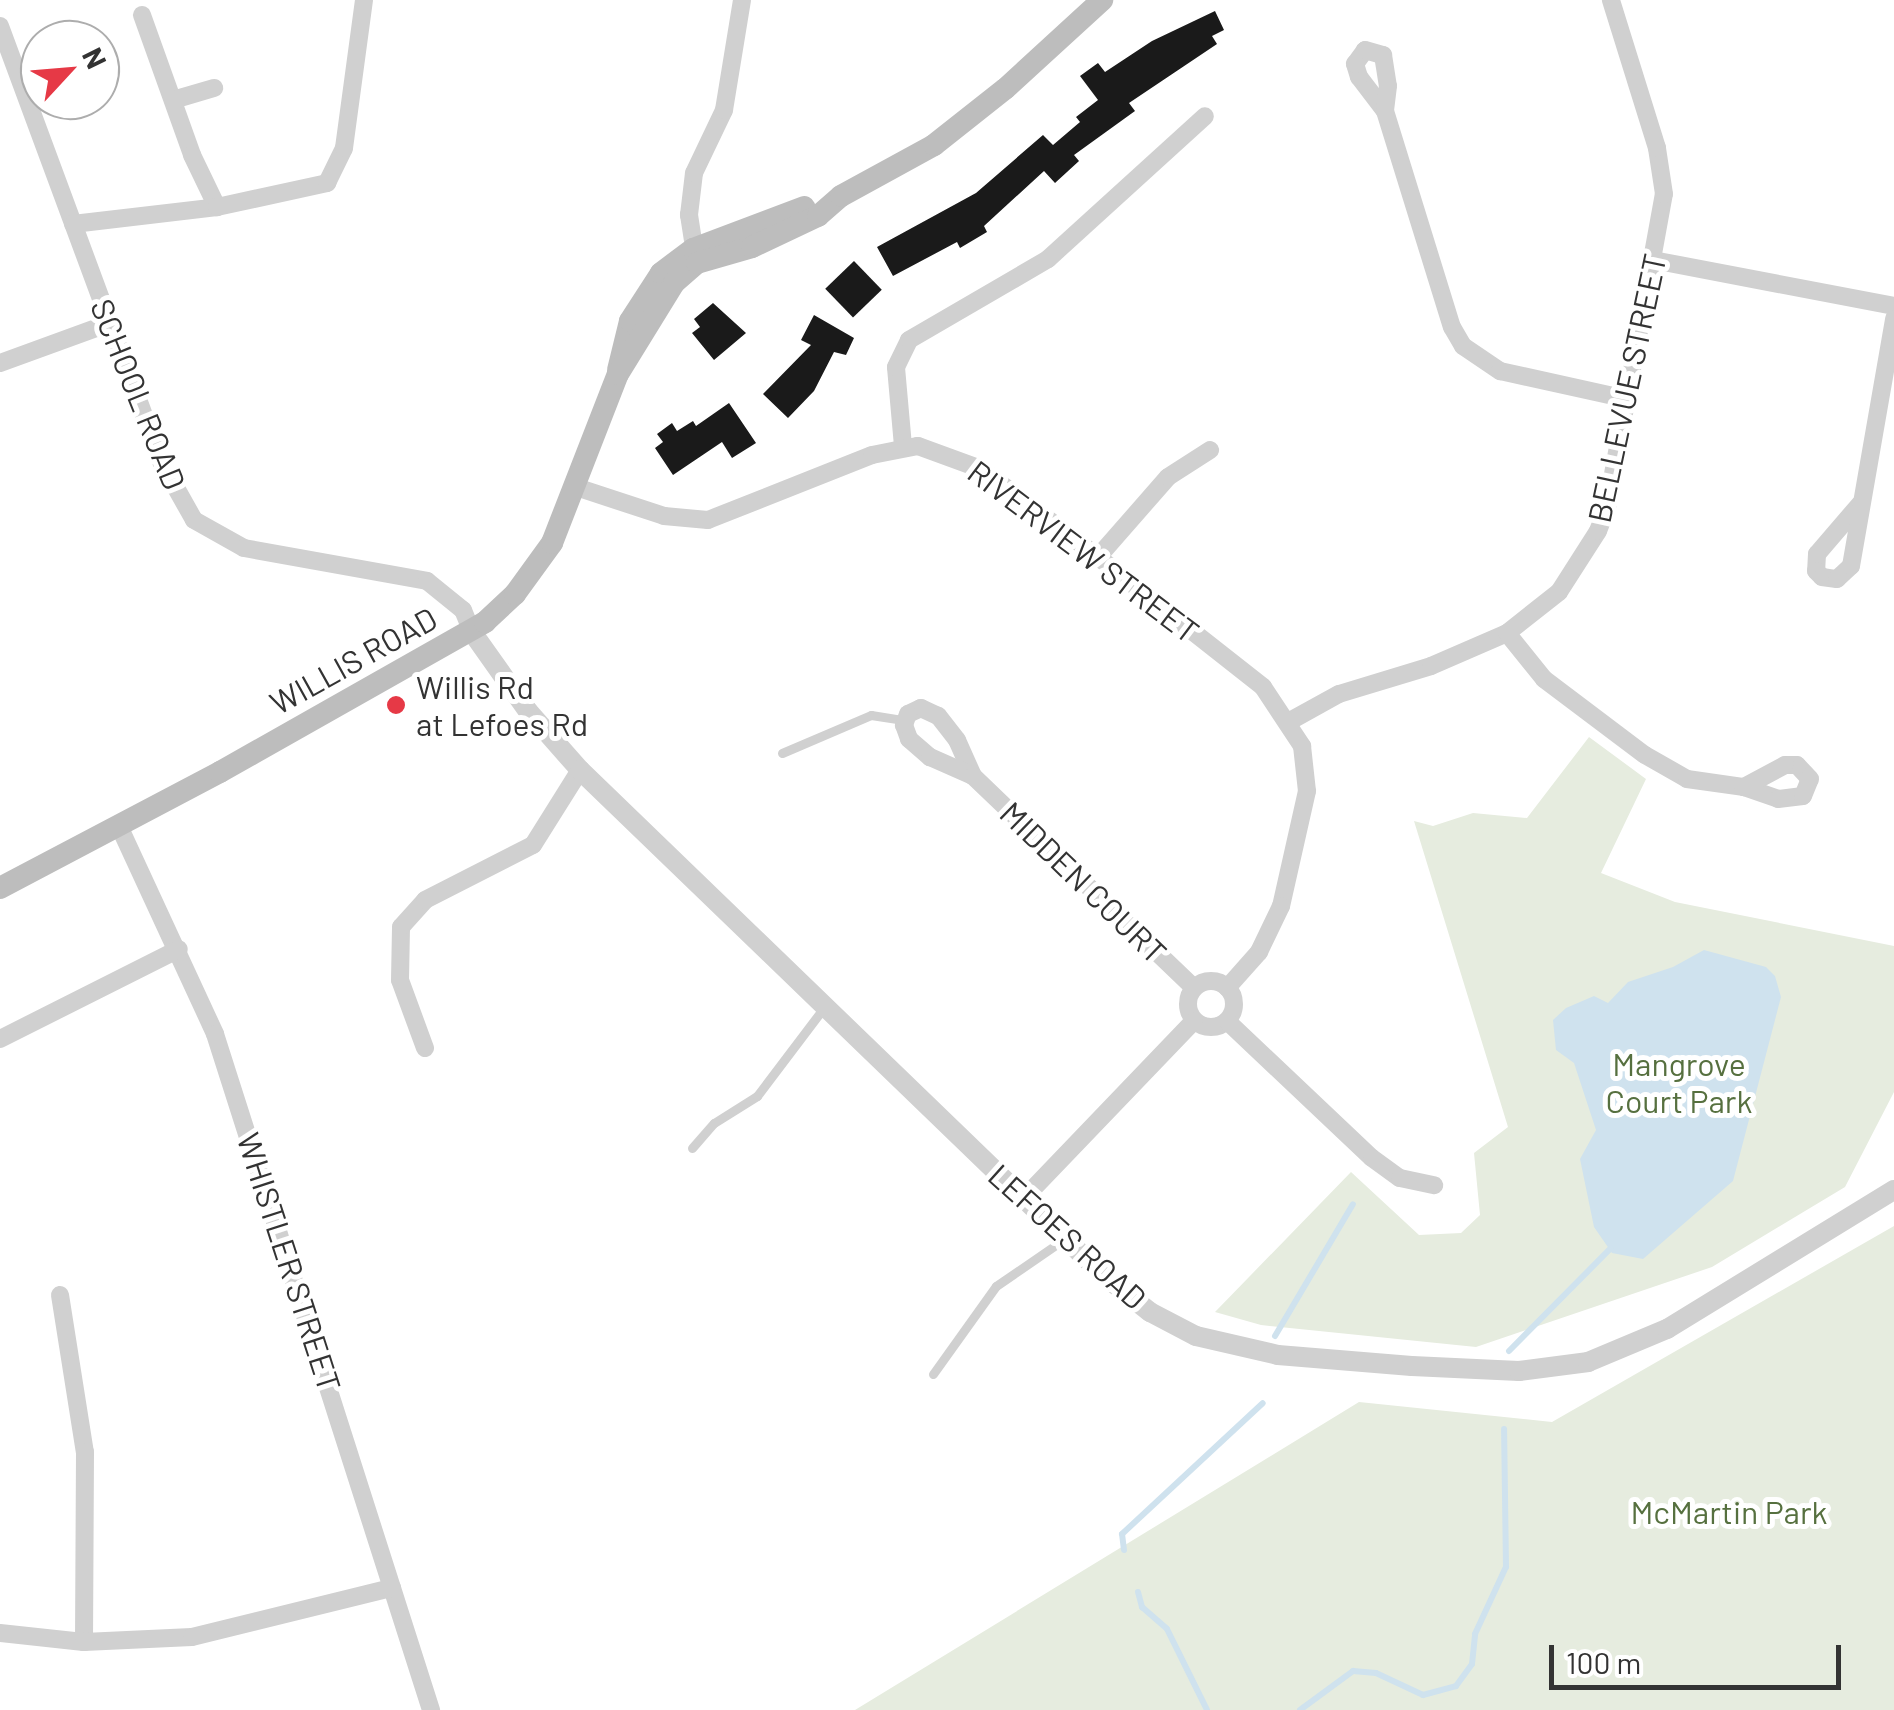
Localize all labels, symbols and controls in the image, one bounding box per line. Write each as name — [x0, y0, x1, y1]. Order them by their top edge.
north arrow — [20, 20, 120, 120]
text: N — [76, 42, 115, 74]
street label: BELLEVUE STREET — [1579, 250, 1673, 526]
street label: SCHOOL ROAD — [83, 293, 195, 495]
street label: RIVERVIEW STREET — [961, 452, 1207, 650]
street label: WILLIS ROAD — [263, 598, 443, 722]
place label: Willis Rd at Lefoes Rd — [416, 668, 588, 743]
marker: Willis Rd at Lefoes Rd — [385, 694, 407, 716]
street label: MIDDEN COURT — [993, 793, 1175, 971]
park label: Mangrove Court Park — [1605, 1045, 1753, 1120]
street label: WHISTLER STREET — [230, 1128, 350, 1396]
street label: LEFOES ROAD — [981, 1155, 1155, 1317]
park label: McMartin Park — [1630, 1492, 1828, 1530]
scale bar — [1554, 1625, 1846, 1687]
text: 100 m — [1566, 1644, 1641, 1680]

